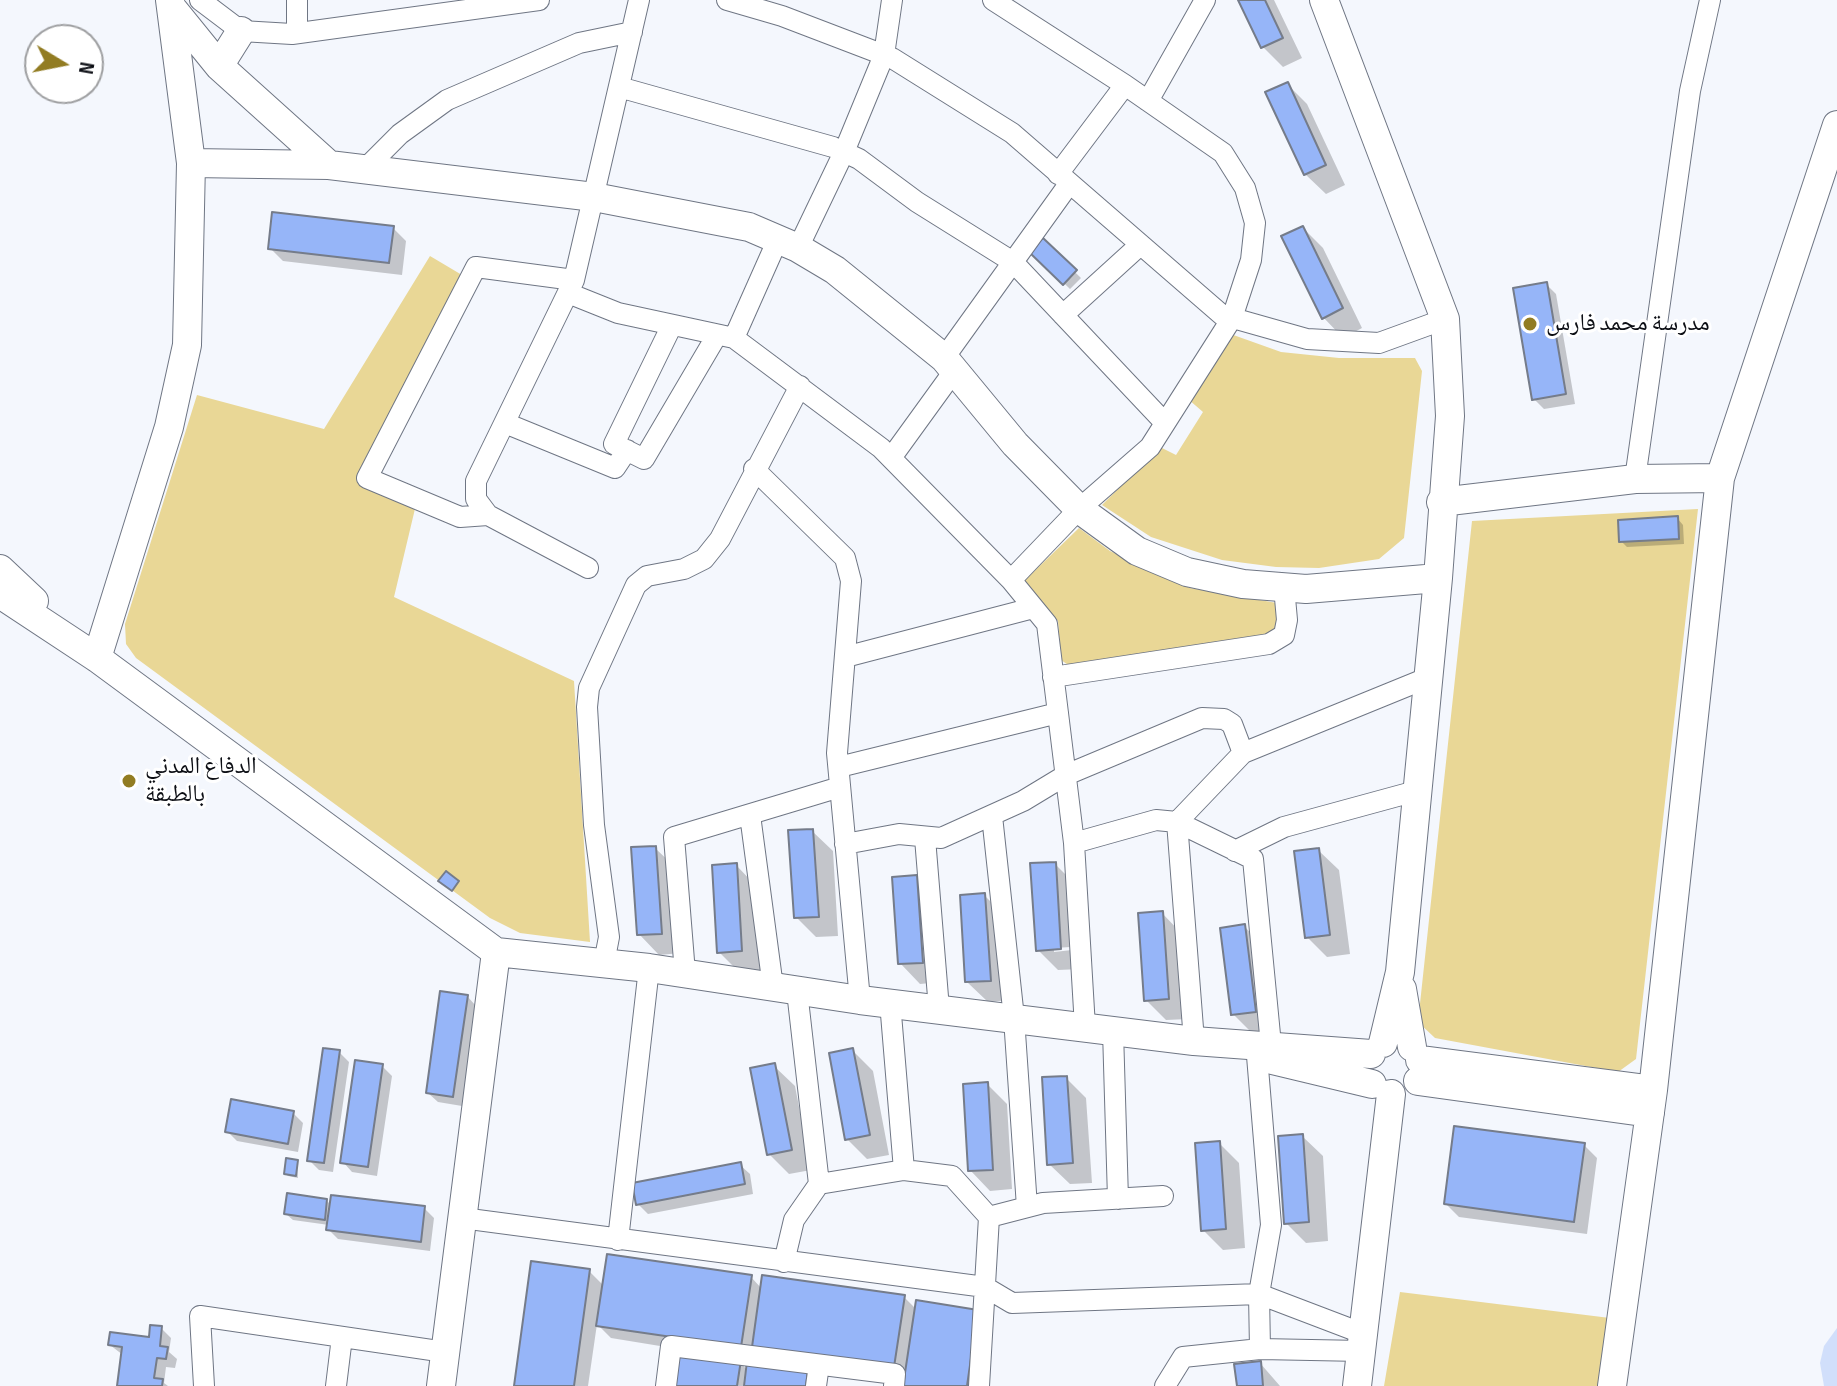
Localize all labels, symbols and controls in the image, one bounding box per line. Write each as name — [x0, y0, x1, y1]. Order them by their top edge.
north arrow — [24, 24, 104, 104]
text: N — [72, 60, 100, 76]
place label: مدرسة محمد فارس — [1546, 310, 1710, 338]
marker: مدرسة محمد فارس — [1521, 315, 1539, 333]
place label: الدفاع المدني بالطبقة — [145, 753, 257, 809]
marker: الدفاع المدني بالطبقة — [120, 772, 138, 790]

